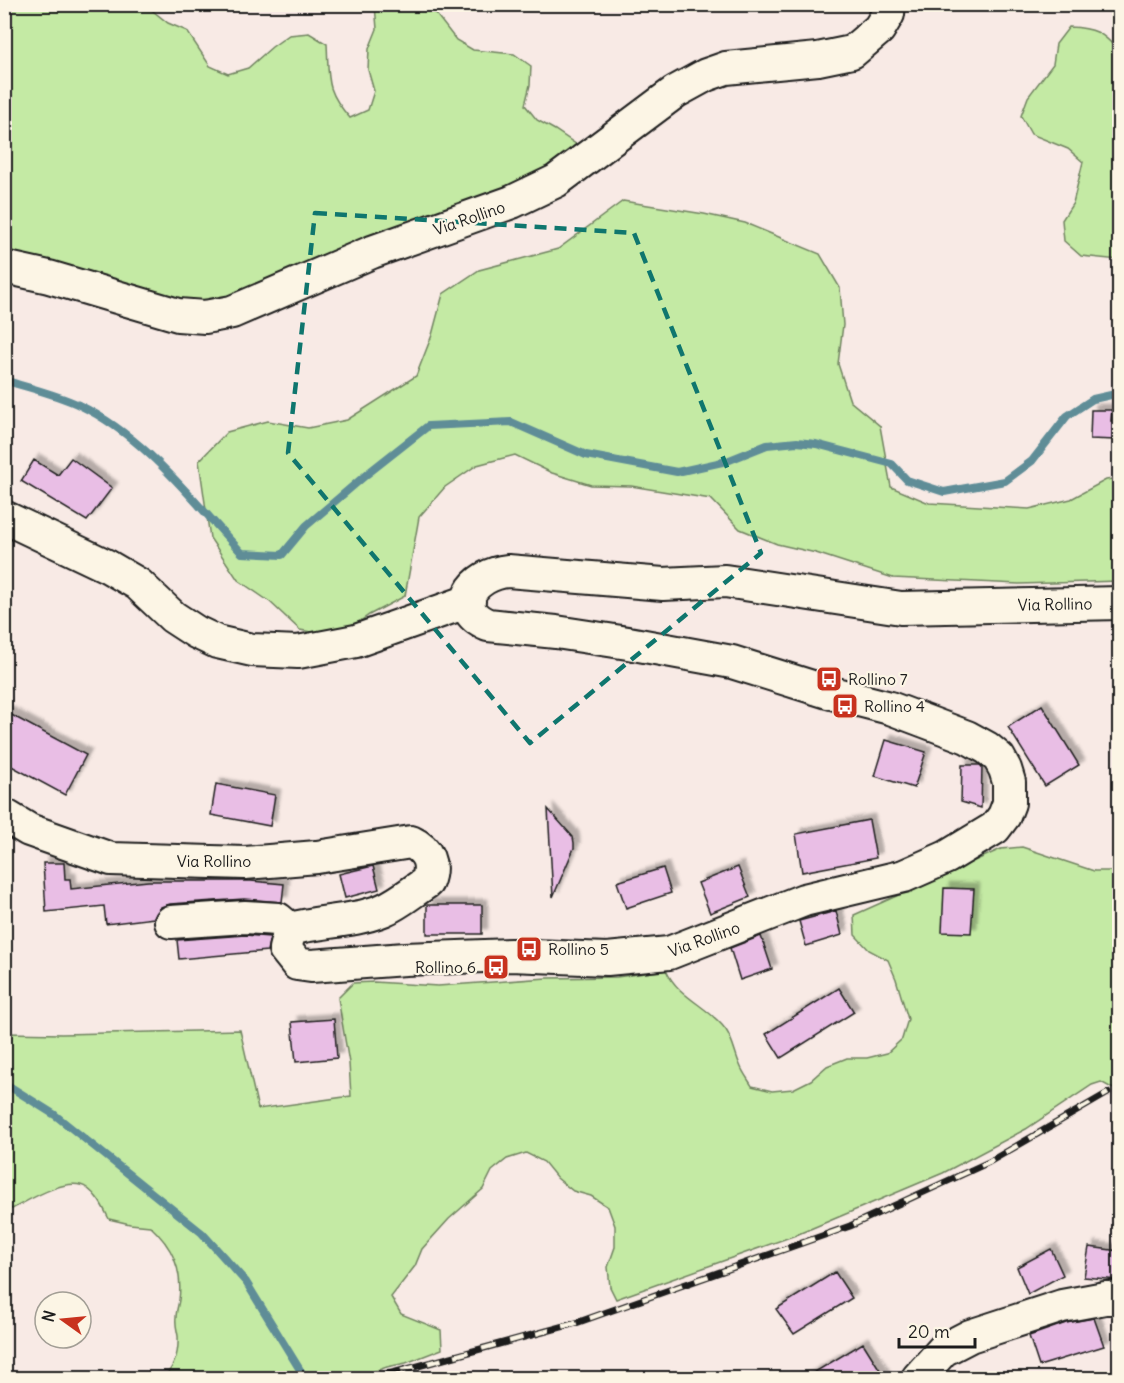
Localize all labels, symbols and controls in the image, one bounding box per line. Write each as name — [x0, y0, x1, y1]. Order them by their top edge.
street label: Via Rollino — [430, 196, 508, 240]
street label: Via Rollino — [1018, 593, 1092, 615]
bus stop icon: Rollino 7 — [814, 664, 844, 694]
place label: Rollino 7 — [848, 669, 908, 689]
bus stop icon: Rollino 4 — [830, 691, 860, 721]
place label: Rollino 4 — [864, 696, 925, 716]
street label: Via Rollino — [177, 851, 251, 871]
street label: Via Rollino — [666, 917, 742, 961]
bus stop icon: Rollino 5 — [514, 934, 544, 964]
place label: Rollino 5 — [548, 939, 609, 959]
bus stop icon: Rollino 6 — [481, 952, 511, 982]
place label: Rollino 6 — [415, 957, 476, 977]
north arrow — [33, 1290, 93, 1350]
text: N — [37, 1308, 60, 1324]
scale bar — [899, 1311, 976, 1349]
text: 20 m — [908, 1320, 950, 1343]

